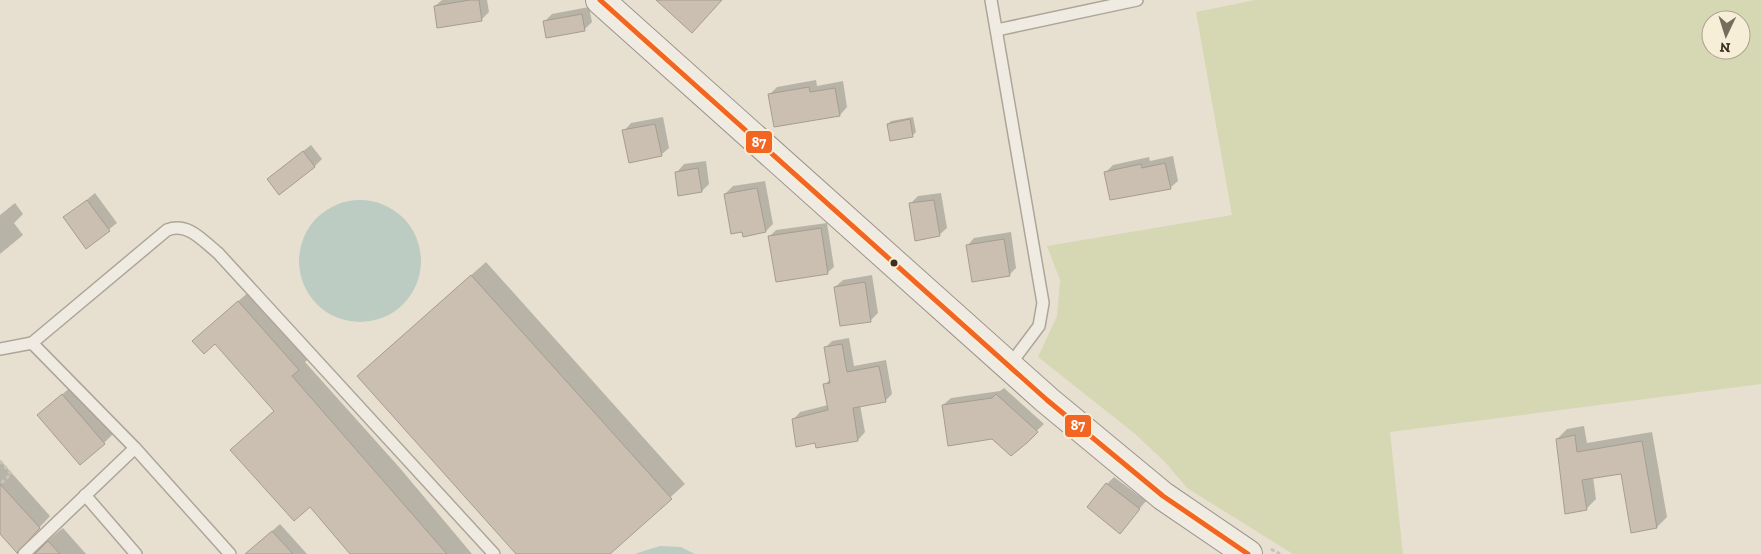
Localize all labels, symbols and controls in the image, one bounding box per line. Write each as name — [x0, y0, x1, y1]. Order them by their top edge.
north arrow — [1701, 10, 1751, 60]
text: N — [1719, 39, 1731, 56]
line badge: 87 — [745, 130, 773, 154]
text: 87 — [752, 134, 766, 151]
unlabelled marker — [889, 258, 899, 268]
line badge: 87 — [1064, 414, 1092, 438]
text: 87 — [1071, 417, 1085, 434]

